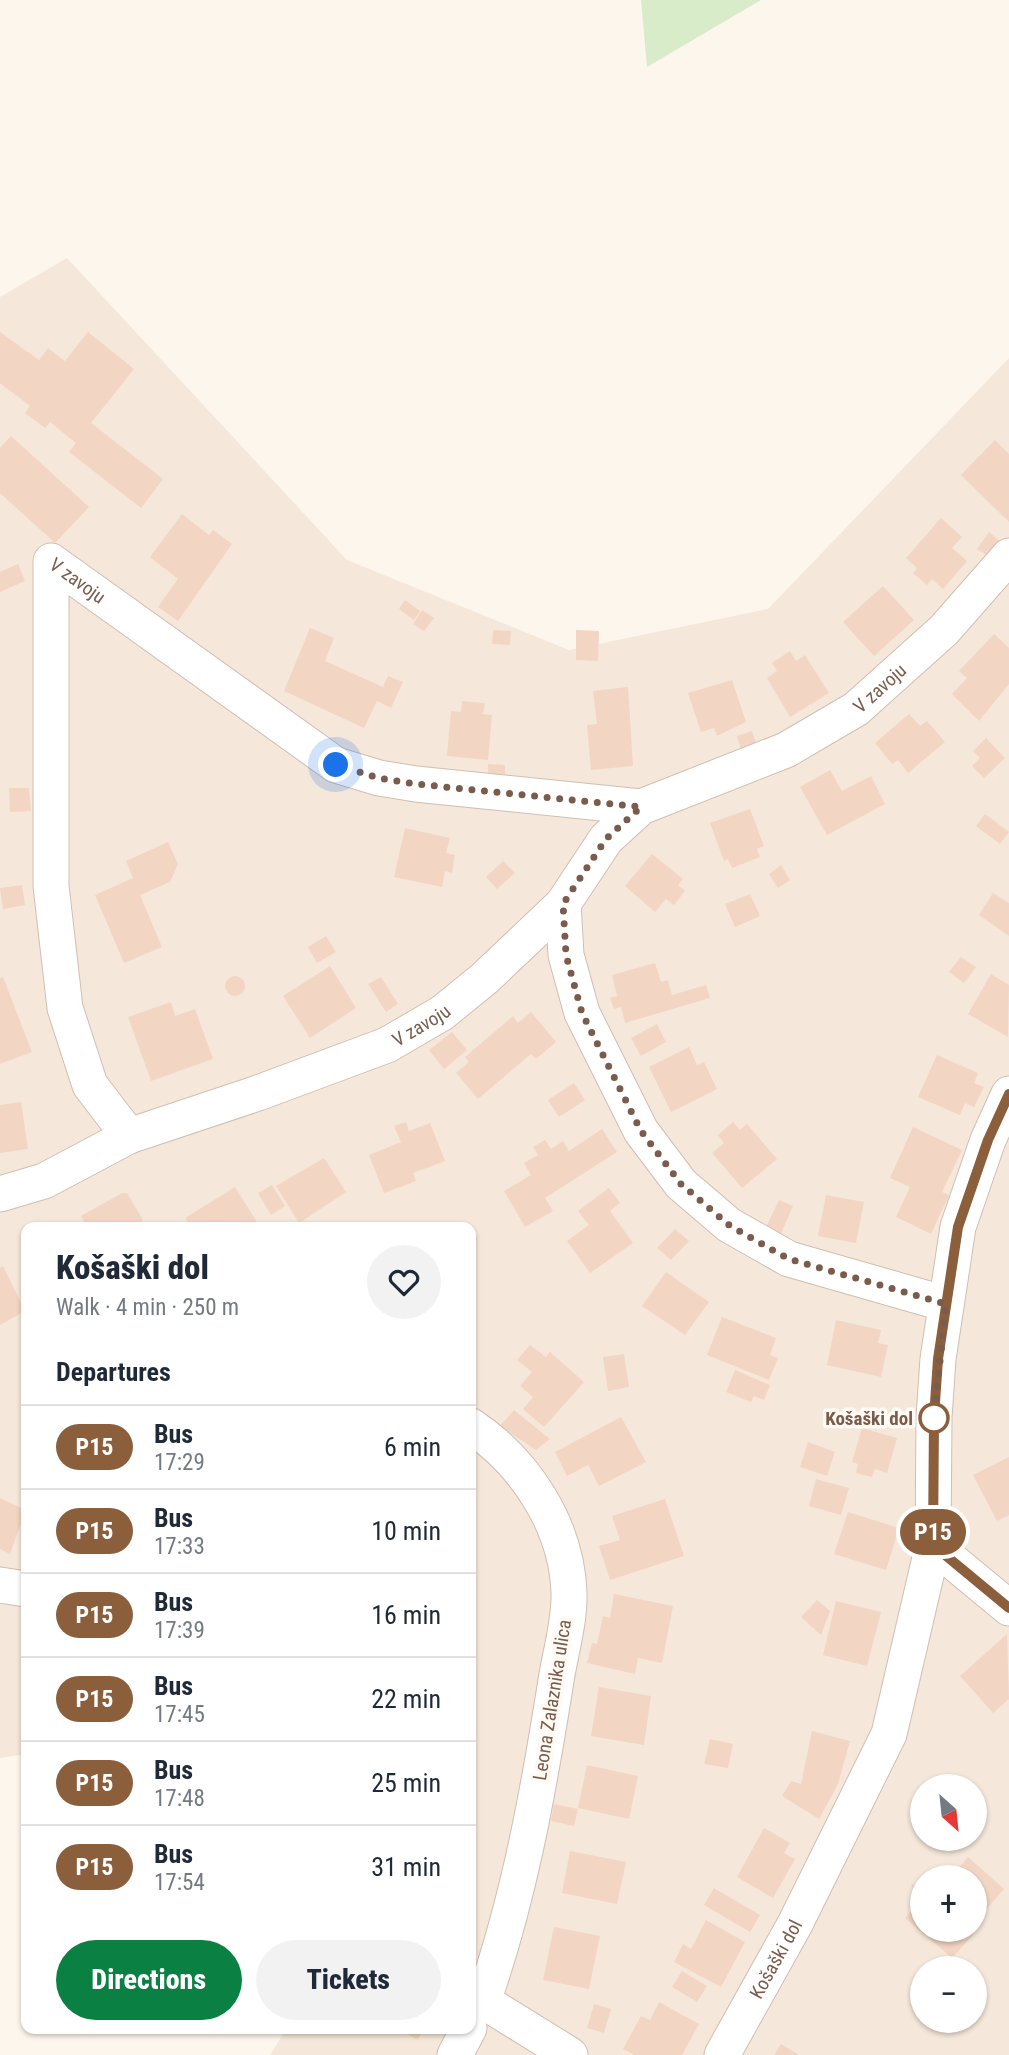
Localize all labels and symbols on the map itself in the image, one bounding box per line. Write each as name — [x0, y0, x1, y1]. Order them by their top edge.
street label: V zavoju — [45, 552, 110, 608]
street label: V zavoju — [848, 658, 911, 718]
your location — [318, 747, 353, 782]
street label: V zavoju — [388, 999, 455, 1051]
marker: Košaški dol — [919, 1403, 949, 1433]
place label: Košaški dol — [825, 1407, 913, 1430]
line badge: P15 — [893, 1509, 973, 1555]
street label: Leona Zalaznika ulica — [528, 1618, 576, 1782]
north arrow — [910, 1774, 987, 1852]
street label: Košaški dol — [744, 1916, 807, 2002]

